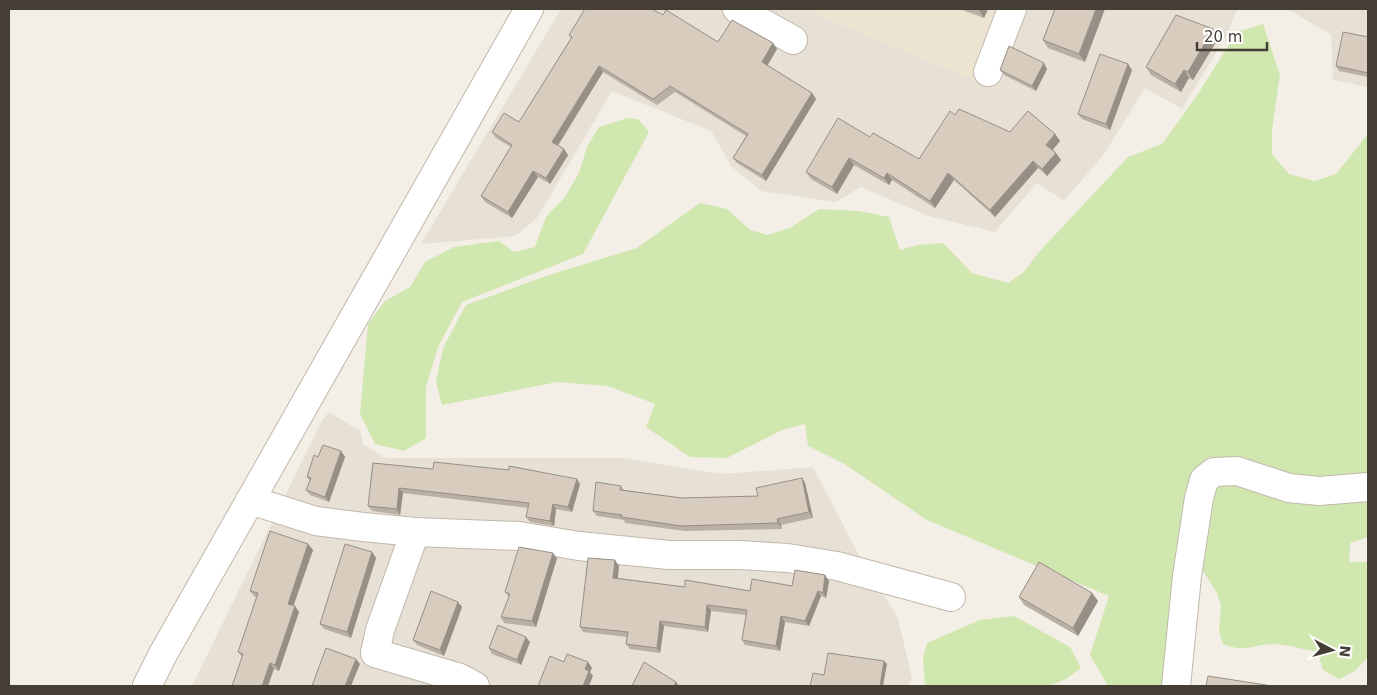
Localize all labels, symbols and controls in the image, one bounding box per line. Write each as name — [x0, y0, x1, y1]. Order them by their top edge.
scale bar — [1197, 20, 1267, 52]
text: 20 m — [1204, 28, 1242, 46]
north arrow — [1307, 625, 1357, 675]
text: N — [1336, 645, 1353, 658]

